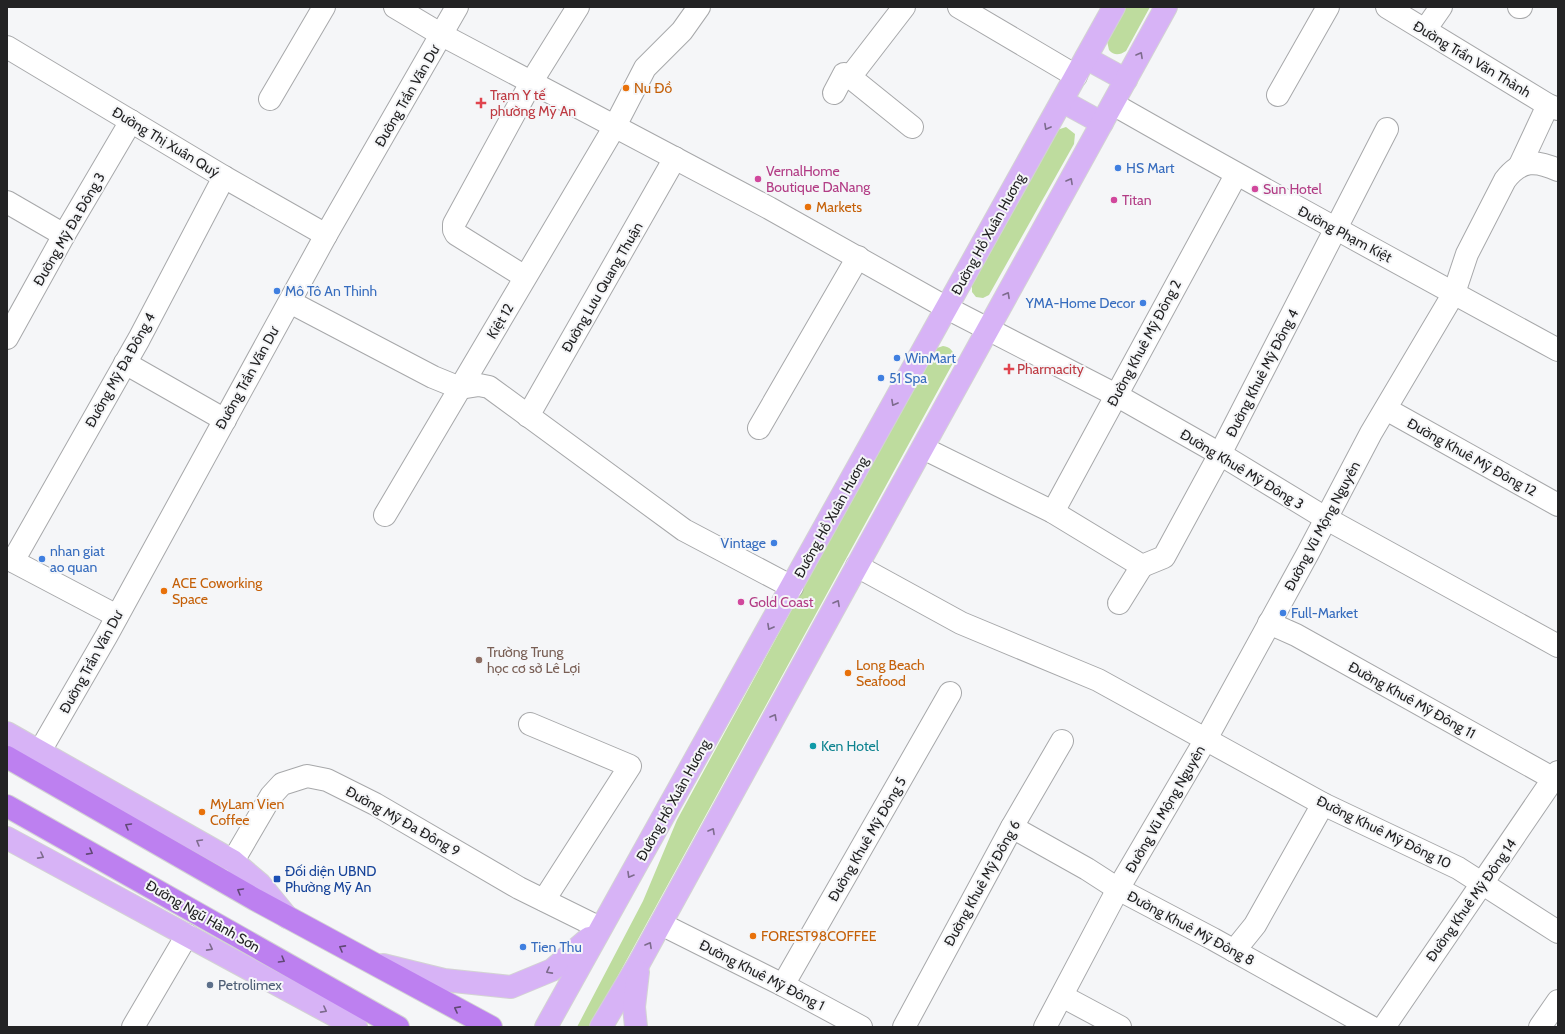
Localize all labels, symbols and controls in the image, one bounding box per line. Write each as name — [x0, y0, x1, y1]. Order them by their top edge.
street label: Đường Trần Văn Thành — [1410, 17, 1534, 101]
street label: Đường Trần Văn Dư — [371, 40, 444, 150]
one-way arrow — [1135, 52, 1142, 59]
place label: Nu Đồ — [634, 79, 672, 97]
marker: Nu Đồ — [621, 83, 631, 93]
place label: Trạm Y tế phường Mỹ An — [490, 86, 576, 120]
marker: Trạm Y tế phường Mỹ An — [475, 97, 487, 109]
street label: Đường Thị Xuân Quý — [109, 103, 223, 181]
one-way arrow — [1045, 122, 1052, 130]
place label: HS Mart — [1126, 159, 1175, 177]
place label: VernalHome Boutique DaNang — [766, 162, 871, 196]
marker: HS Mart — [1113, 163, 1123, 173]
street label: Đường Mỹ Đa Đông 3 — [29, 169, 109, 289]
street label: Đường Hồ Xuân Hương — [947, 169, 1029, 298]
marker: VernalHome Boutique DaNang — [753, 174, 763, 184]
one-way arrow — [1066, 178, 1073, 186]
place label: Sun Hotel — [1263, 180, 1323, 198]
marker: Sun Hotel — [1250, 184, 1260, 194]
place label: Titan — [1122, 191, 1152, 209]
marker: Titan — [1109, 195, 1119, 205]
place label: Markets — [816, 198, 862, 216]
marker: Markets — [803, 202, 813, 212]
street label: Đường Phạm Kiệt — [1295, 202, 1395, 266]
street label: Đường Lưu Quang Thuận — [557, 218, 647, 355]
street label: Đường Khuê Mỹ Đông 2 — [1103, 277, 1185, 409]
place label: Mô Tô An Thinh — [285, 282, 377, 300]
marker: Mô Tô An Thinh — [272, 286, 282, 296]
one-way arrow — [1003, 292, 1010, 299]
place label: YMA-Home Decor — [1025, 294, 1136, 312]
marker: YMA-Home Decor — [1138, 298, 1148, 308]
street label: Kiệt 12 — [482, 300, 518, 342]
street label: Đường Khuê Mỹ Đông 4 — [1222, 306, 1302, 440]
street label: Đường Mỹ Đa Đông 4 — [81, 309, 159, 431]
street label: Đường Trần Văn Dư — [211, 322, 283, 432]
place label: WinMart — [905, 349, 956, 367]
marker: WinMart — [892, 353, 902, 363]
place label: Pharmacity — [1017, 360, 1084, 378]
marker: Pharmacity — [1004, 364, 1014, 374]
place label: 51 Spa — [889, 369, 927, 387]
marker: 51 Spa — [876, 373, 886, 383]
one-way arrow — [892, 399, 899, 406]
street label: Đường Khuê Mỹ Đông 12 — [1404, 414, 1540, 500]
street label: Đường Khuê Mỹ Đông 3 — [1177, 425, 1307, 513]
street label: Đường Hồ Xuân Hương — [790, 452, 872, 581]
street label: Đường Vũ Mộng Nguyên — [1280, 458, 1364, 594]
place label: Vintage — [721, 534, 766, 552]
marker: Vintage — [769, 538, 779, 548]
place label: nhan giat ao quan — [50, 542, 105, 576]
marker: nhan giat ao quan — [37, 554, 47, 564]
place label: ACE Coworking Space — [172, 574, 263, 608]
marker: ACE Coworking Space — [159, 586, 169, 596]
place label: Gold Coast — [749, 593, 814, 611]
marker: Gold Coast — [736, 597, 746, 607]
one-way arrow — [832, 600, 839, 607]
place label: Full-Market — [1291, 604, 1358, 622]
street label: Đường Trần Văn Dư — [55, 606, 127, 716]
marker: Full-Market — [1278, 608, 1288, 618]
one-way arrow — [767, 623, 775, 630]
place label: Trường Trung học cơ sở Lê Lợi — [487, 643, 580, 677]
marker: Trường Trung học cơ sở Lê Lợi — [474, 655, 484, 665]
place label: Long Beach Seafood — [856, 656, 925, 690]
street label: Đường Khuê Mỹ Đông 11 — [1345, 658, 1479, 742]
marker: Long Beach Seafood — [843, 668, 853, 678]
one-way arrow — [770, 714, 777, 721]
street label: Đường Hồ Xuân Hương — [632, 735, 714, 864]
place label: Ken Hotel — [821, 737, 880, 755]
marker: Ken Hotel — [808, 741, 818, 751]
street label: Đường Vũ Mộng Nguyên — [1121, 742, 1209, 876]
street label: Đường Khuê Mỹ Đông 5 — [824, 773, 910, 905]
street label: Đường Mỹ Đa Đông 9 — [343, 782, 464, 860]
street label: Đường Khuê Mỹ Đông 10 — [1314, 792, 1455, 873]
place label: MyLam Vien Coffee — [210, 795, 284, 829]
marker: MyLam Vien Coffee — [197, 807, 207, 817]
street label: Đường Khuê Mỹ Đông 6 — [940, 817, 1024, 949]
one-way arrow — [125, 823, 132, 830]
one-way arrow — [707, 828, 715, 835]
street label: Đường Khuê Mỹ Đông 14 — [1422, 835, 1520, 965]
one-way arrow — [196, 840, 203, 847]
one-way arrow — [86, 847, 93, 855]
one-way arrow — [37, 852, 44, 859]
place label: Đối diện UBND Phường Mỹ An — [285, 862, 376, 896]
one-way arrow — [628, 871, 635, 879]
marker: Đối diện UBND Phường Mỹ An — [272, 874, 282, 884]
street label: Đường Ngũ Hành Sơn — [143, 876, 264, 956]
street label: Đường Khuê Mỹ Đông 8 — [1124, 887, 1258, 969]
one-way arrow — [237, 888, 244, 895]
place label: FOREST98COFFEE — [761, 927, 877, 945]
marker: FOREST98COFFEE — [748, 931, 758, 941]
street label: Đường Khuê Mỹ Đông 1 — [696, 936, 828, 1014]
place label: Tien Thu — [531, 938, 582, 956]
marker: Tien Thu — [518, 942, 528, 952]
one-way arrow — [645, 942, 652, 949]
one-way arrow — [206, 943, 213, 950]
one-way arrow — [339, 945, 346, 952]
one-way arrow — [278, 956, 285, 963]
one-way arrow — [546, 966, 553, 973]
place label: Petrolimex — [218, 976, 282, 994]
marker: Petrolimex — [205, 980, 215, 990]
one-way arrow — [320, 1005, 327, 1012]
one-way arrow — [453, 1006, 461, 1014]

